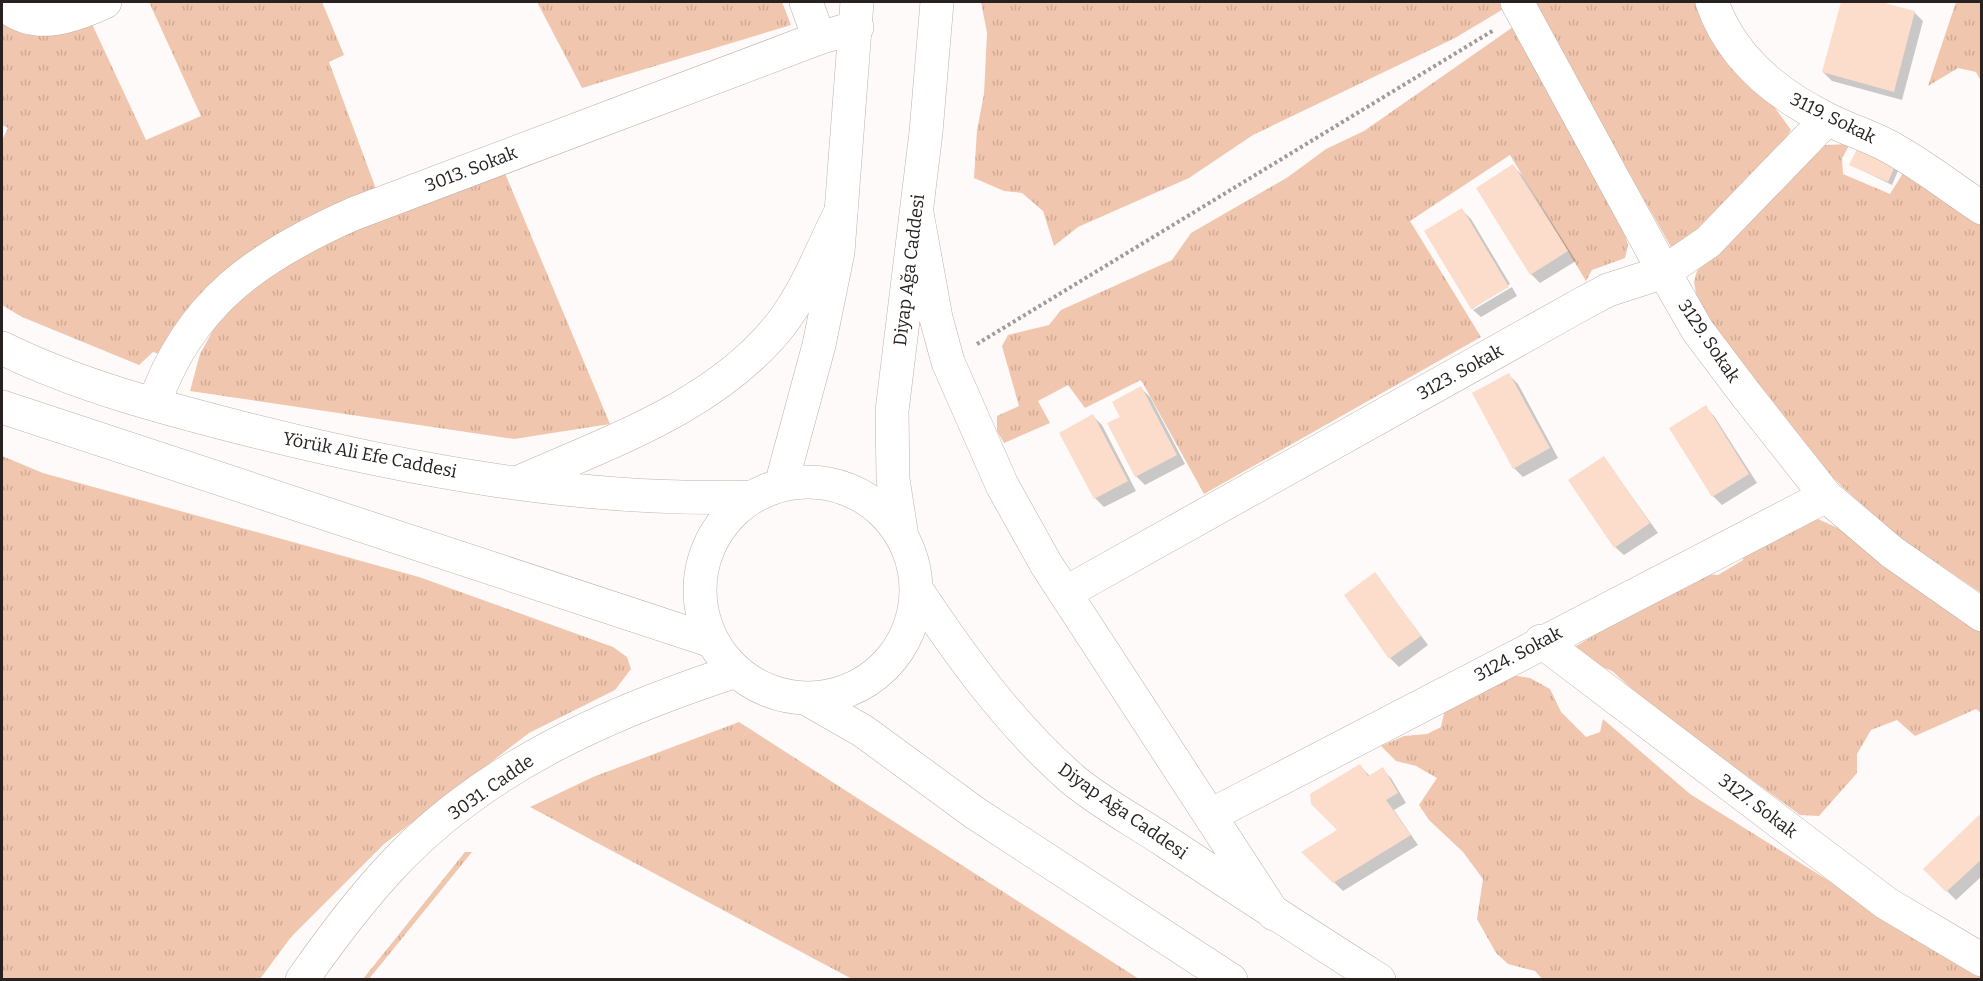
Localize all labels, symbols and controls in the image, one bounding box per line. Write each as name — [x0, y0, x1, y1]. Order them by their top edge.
street label: 3119. Sokak — [1787, 88, 1880, 149]
street label: 3013. Sokak — [422, 141, 521, 197]
street label: Diyap Ağa Caddesi — [889, 193, 929, 347]
street label: 3129. Sokak — [1673, 295, 1745, 387]
street label: 3123. Sokak — [1413, 339, 1508, 405]
street label: Yörük Ali Efe Caddesi — [281, 427, 459, 483]
street label: 3124. Sokak — [1470, 621, 1566, 686]
street label: 3031. Cadde — [444, 750, 538, 824]
street label: Diyap Ağa Caddesi — [1054, 758, 1192, 864]
street label: 3127. Sokak — [1714, 769, 1802, 843]

